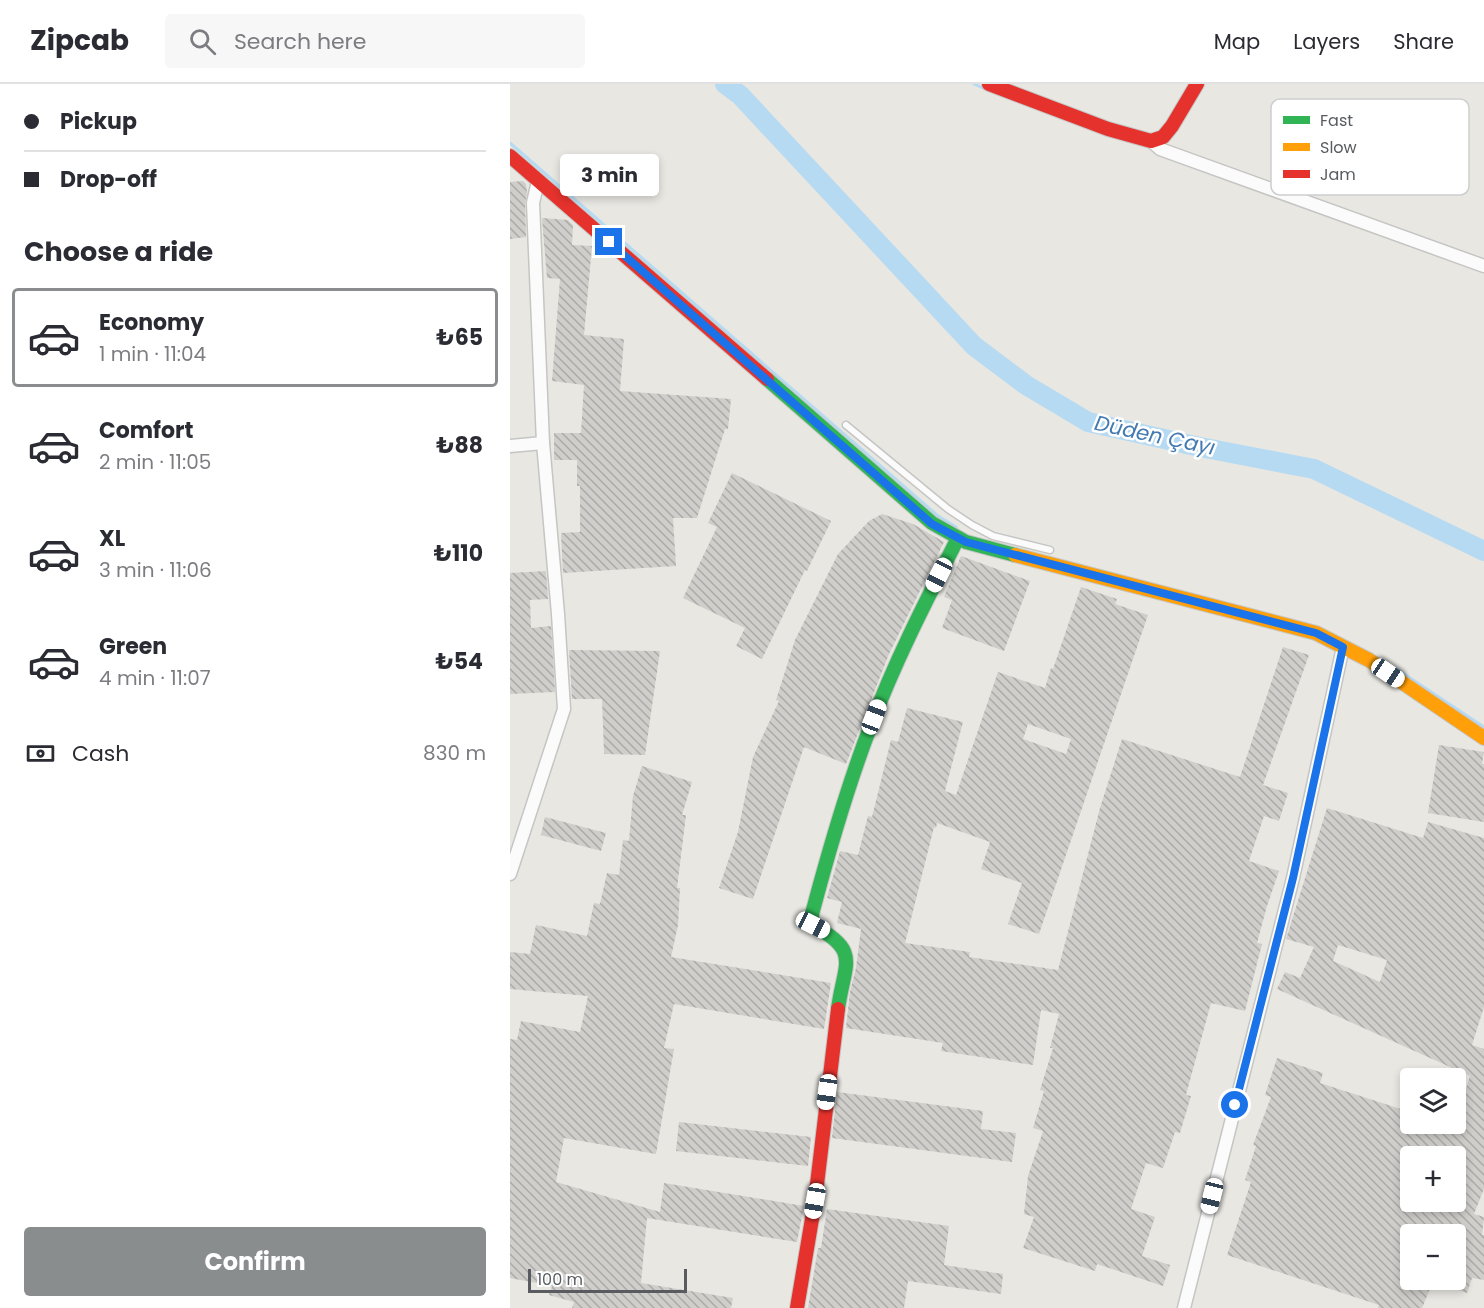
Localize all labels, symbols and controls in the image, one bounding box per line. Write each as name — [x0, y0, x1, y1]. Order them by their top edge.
search box — [165, 14, 585, 68]
text: Zipcab — [30, 21, 129, 60]
icon: search — [186, 25, 219, 58]
text: Search here — [234, 26, 366, 57]
text: Map — [1214, 27, 1260, 56]
text: Layers — [1293, 27, 1360, 56]
text: Share — [1393, 27, 1454, 56]
legend — [1271, 99, 1469, 195]
text: Pickup — [60, 106, 137, 137]
text: Fast — [1320, 109, 1353, 132]
text: Slow — [1320, 136, 1357, 159]
callout: 3 min — [560, 155, 658, 197]
text: 3 min — [581, 161, 638, 189]
text: Jam — [1320, 163, 1356, 186]
text: Drop-off — [60, 164, 157, 195]
route end — [595, 228, 622, 255]
text: Choose a ride — [24, 233, 213, 270]
text: Economy — [99, 307, 204, 338]
icon: car — [27, 311, 81, 365]
text: ₺65 — [436, 322, 483, 353]
text: 1 min · 11:04 — [99, 340, 206, 368]
water label: Düden Çayı — [1092, 408, 1218, 462]
text: Comfort — [99, 415, 193, 446]
icon: car — [27, 419, 81, 473]
text: ₺88 — [436, 430, 483, 461]
text: 2 min · 11:05 — [99, 448, 211, 476]
text: XL — [99, 523, 125, 554]
icon: car — [27, 527, 81, 581]
text: ₺110 — [434, 538, 483, 569]
car — [923, 555, 955, 595]
text: 3 min · 11:06 — [99, 556, 212, 584]
text: Green — [99, 631, 167, 662]
icon: car — [27, 635, 81, 689]
text: ₺54 — [435, 646, 483, 677]
car — [1368, 655, 1408, 691]
text: 4 min · 11:07 — [99, 664, 211, 692]
car — [859, 697, 889, 737]
icon: cash — [24, 737, 57, 770]
text: Cash — [72, 738, 129, 769]
text: 830 m — [423, 739, 486, 767]
car — [793, 909, 833, 941]
map controls — [1400, 1068, 1466, 1290]
button: layers — [1400, 1068, 1466, 1134]
car — [816, 1073, 838, 1111]
route start — [1221, 1091, 1248, 1118]
button: + — [1400, 1146, 1466, 1212]
car — [1199, 1176, 1225, 1216]
car — [803, 1182, 827, 1220]
button: − — [1400, 1224, 1466, 1290]
button: Confirm — [24, 1227, 486, 1296]
scale bar — [528, 1266, 687, 1294]
text: 100 m — [537, 1268, 583, 1291]

